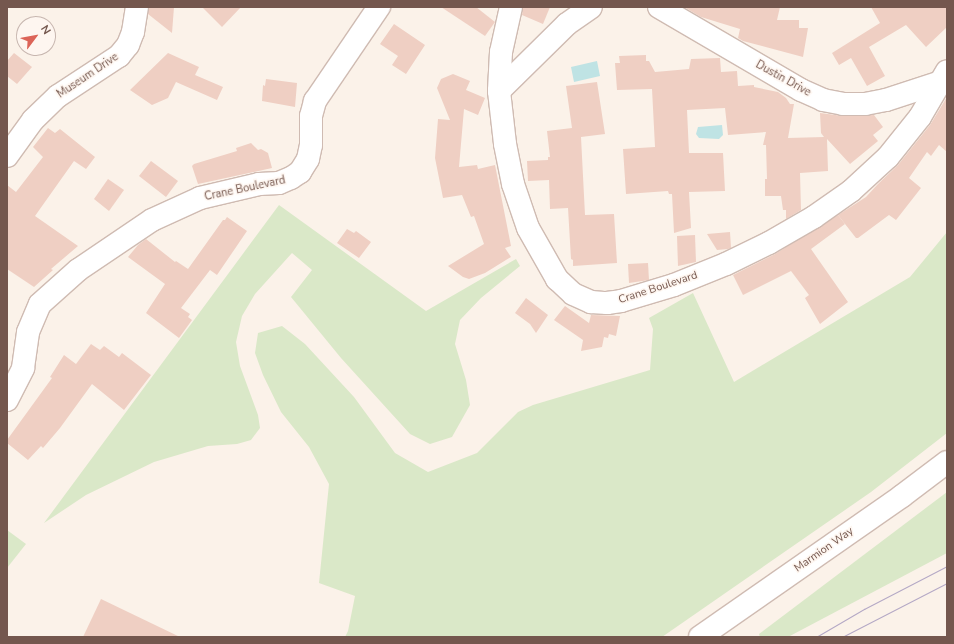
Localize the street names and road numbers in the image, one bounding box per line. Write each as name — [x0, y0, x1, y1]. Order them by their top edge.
street label: Museum Drive — [55, 51, 121, 101]
street label: Dustin Drive — [753, 58, 813, 100]
street label: Crane Boulevard — [203, 174, 287, 204]
street label: Crane Boulevard — [617, 269, 699, 307]
street label: Marmion Way — [792, 525, 856, 575]

